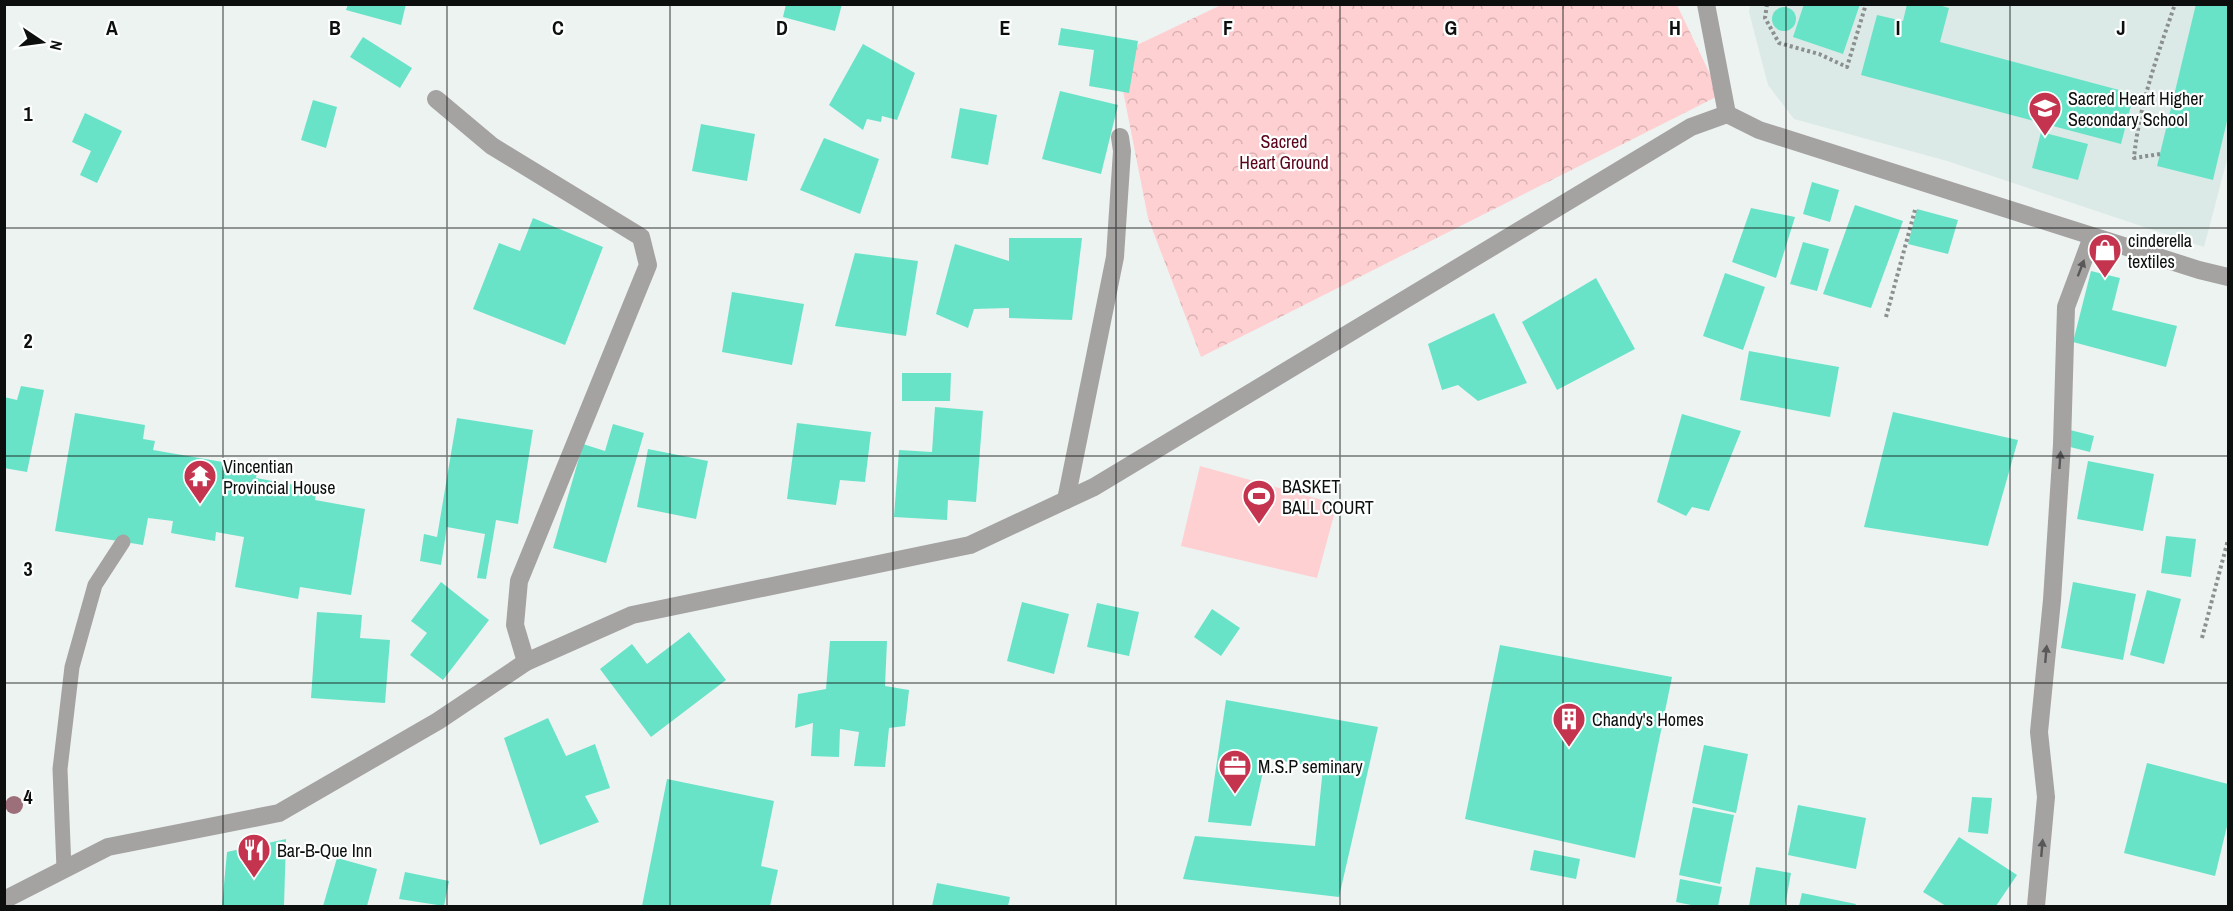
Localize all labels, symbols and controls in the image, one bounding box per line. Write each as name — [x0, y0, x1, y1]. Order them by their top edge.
north arrow — [12, 12, 72, 72]
text: A — [106, 14, 118, 41]
text: B — [329, 14, 341, 41]
text: C — [552, 14, 564, 41]
text: D — [776, 14, 788, 41]
text: E — [1000, 14, 1011, 41]
text: F — [1223, 14, 1233, 41]
text: G — [1445, 14, 1457, 41]
text: H — [1669, 14, 1681, 41]
text: I — [1896, 14, 1900, 41]
text: J — [2116, 14, 2126, 41]
text: N — [45, 38, 68, 52]
place label: Sacred Heart Higher Secondary School — [2068, 86, 2203, 132]
school or university icon: Sacred Heart Higher Secondary School — [2027, 90, 2063, 137]
text: 1 — [23, 100, 33, 127]
park label: Sacred Heart Ground — [1239, 129, 1329, 175]
place label: cinderella textiles — [2128, 228, 2192, 274]
shop icon: cinderella textiles — [2087, 232, 2123, 279]
one-way arrow — [2076, 259, 2086, 277]
text: 2 — [23, 327, 33, 354]
one-way arrow — [2056, 450, 2065, 469]
place label: Vincentian Provincial House — [223, 454, 335, 500]
temple icon: Vincentian Provincial House — [182, 458, 218, 505]
place label: BASKET BALL COURT — [1282, 474, 1374, 520]
sports icon: BASKET BALL COURT — [1241, 478, 1277, 525]
text: 3 — [23, 555, 33, 582]
one-way arrow — [2041, 645, 2051, 664]
building icon: Chandy's Homes — [1551, 701, 1587, 748]
place label: Chandy's Homes — [1592, 707, 1704, 732]
office icon: M.S.P seminary — [1217, 748, 1253, 795]
place label: M.S.P seminary — [1258, 754, 1363, 779]
text: 4 — [23, 783, 33, 810]
restaurant icon: Bar-B-Que Inn — [236, 832, 272, 879]
place label: Bar-B-Que Inn — [277, 838, 372, 863]
one-way arrow — [2037, 839, 2047, 858]

